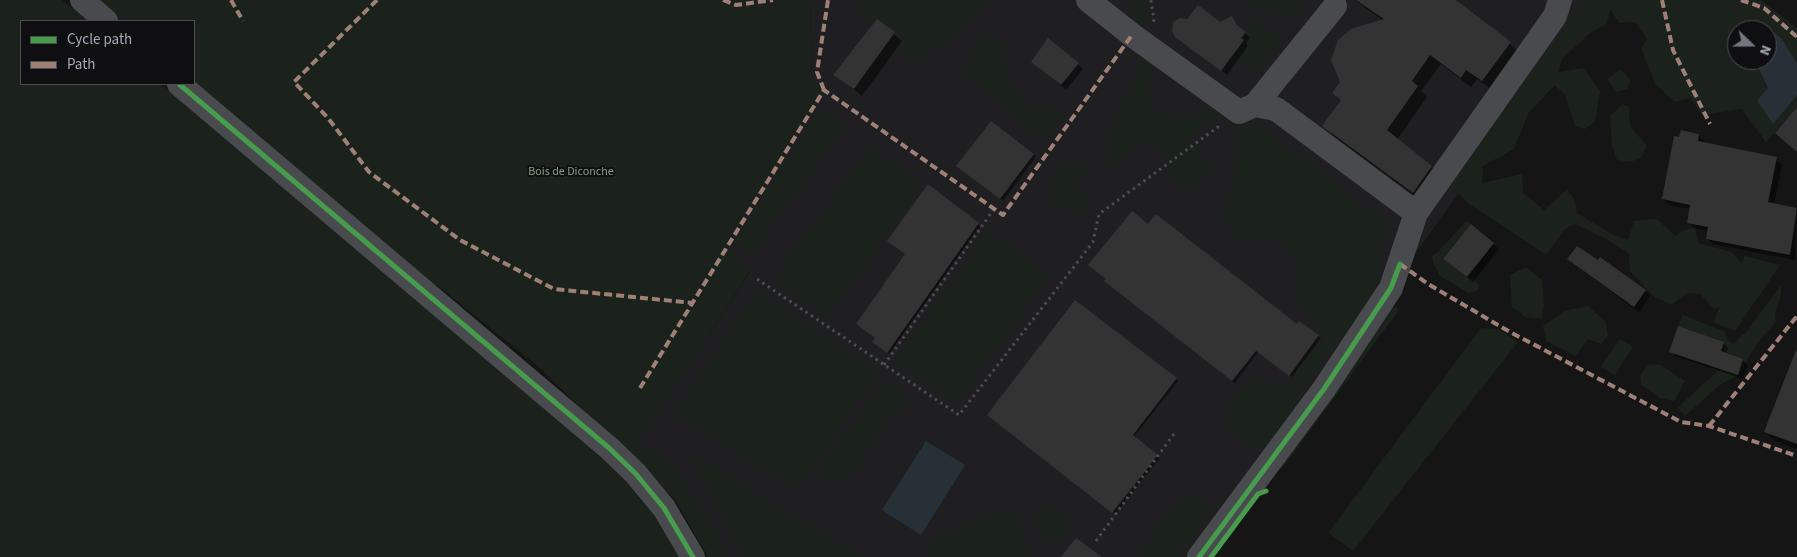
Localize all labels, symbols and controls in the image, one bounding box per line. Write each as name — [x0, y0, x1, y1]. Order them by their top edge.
legend — [20, 20, 195, 85]
north arrow — [1727, 20, 1777, 70]
text: Cycle path — [67, 29, 132, 50]
text: N — [1754, 42, 1776, 58]
text: Path — [67, 54, 95, 75]
park label: Bois de Diconche — [528, 165, 614, 179]

